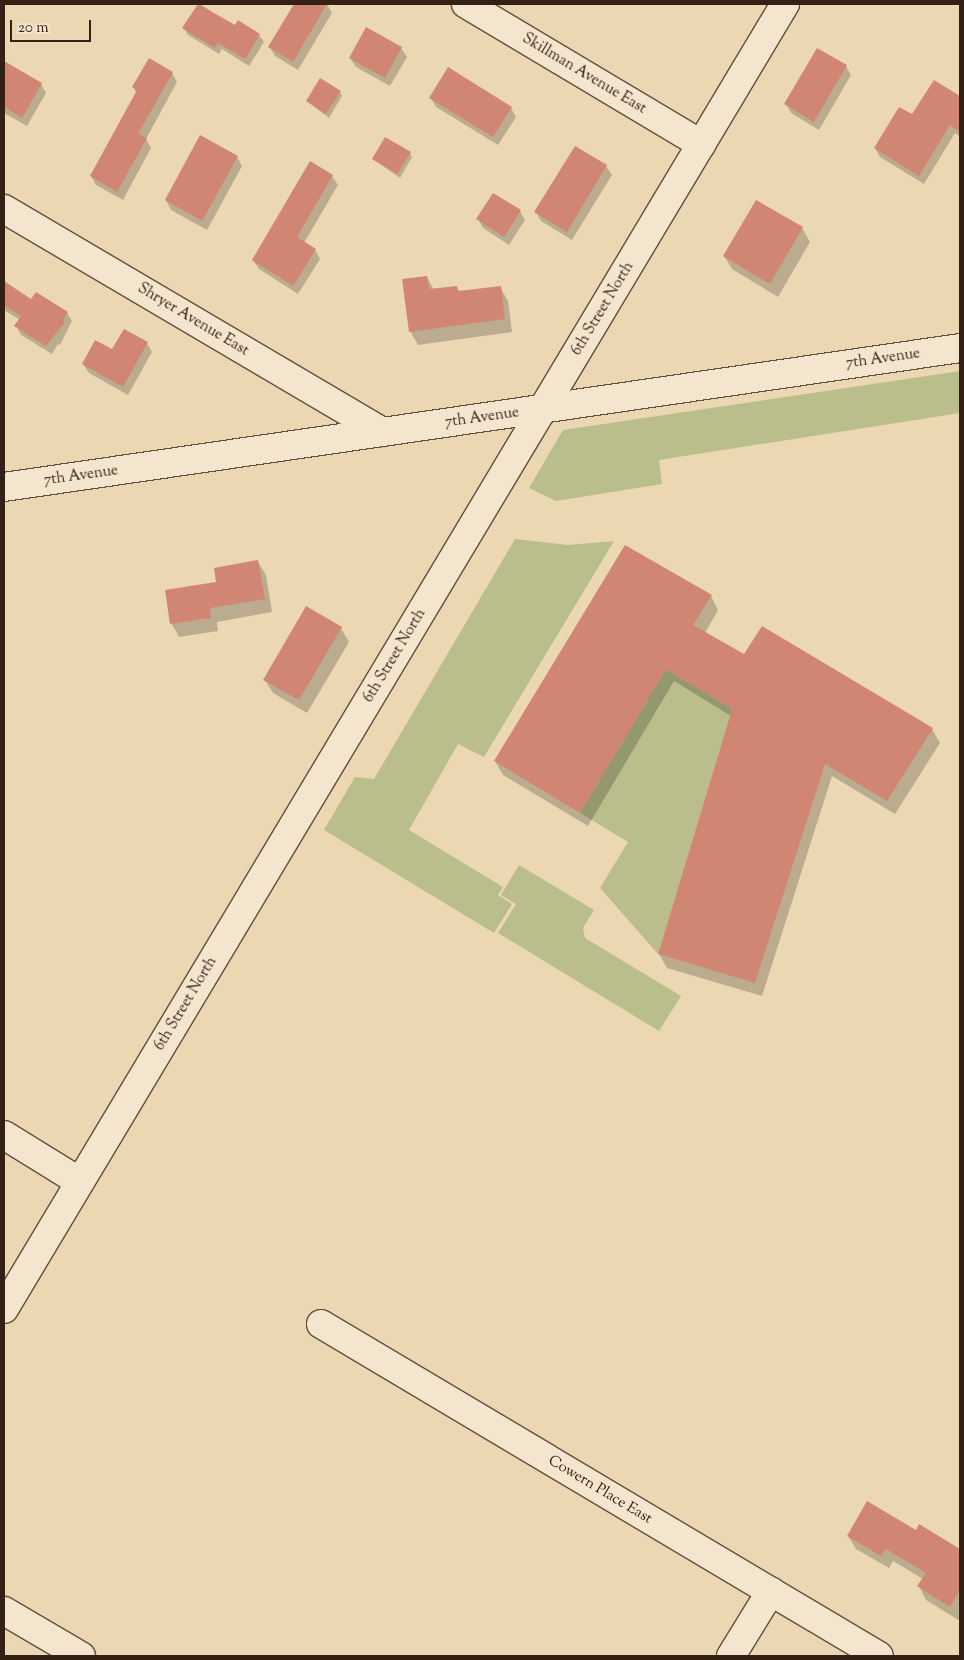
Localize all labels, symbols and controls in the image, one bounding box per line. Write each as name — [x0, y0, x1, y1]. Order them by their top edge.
scale bar — [12, 10, 94, 42]
text: 20 m — [18, 18, 49, 39]
street label: Skillman Avenue East — [519, 30, 649, 118]
street label: 6th Street North — [568, 259, 638, 359]
street label: Shryer Avenue East — [134, 280, 252, 360]
street label: 7th Avenue — [845, 345, 921, 373]
street label: 7th Avenue — [444, 404, 520, 432]
street label: 7th Avenue — [43, 462, 119, 490]
street label: 6th Street North — [360, 606, 430, 706]
street label: 6th Street North — [151, 954, 221, 1054]
street label: Cowern Place East — [545, 1452, 655, 1528]

